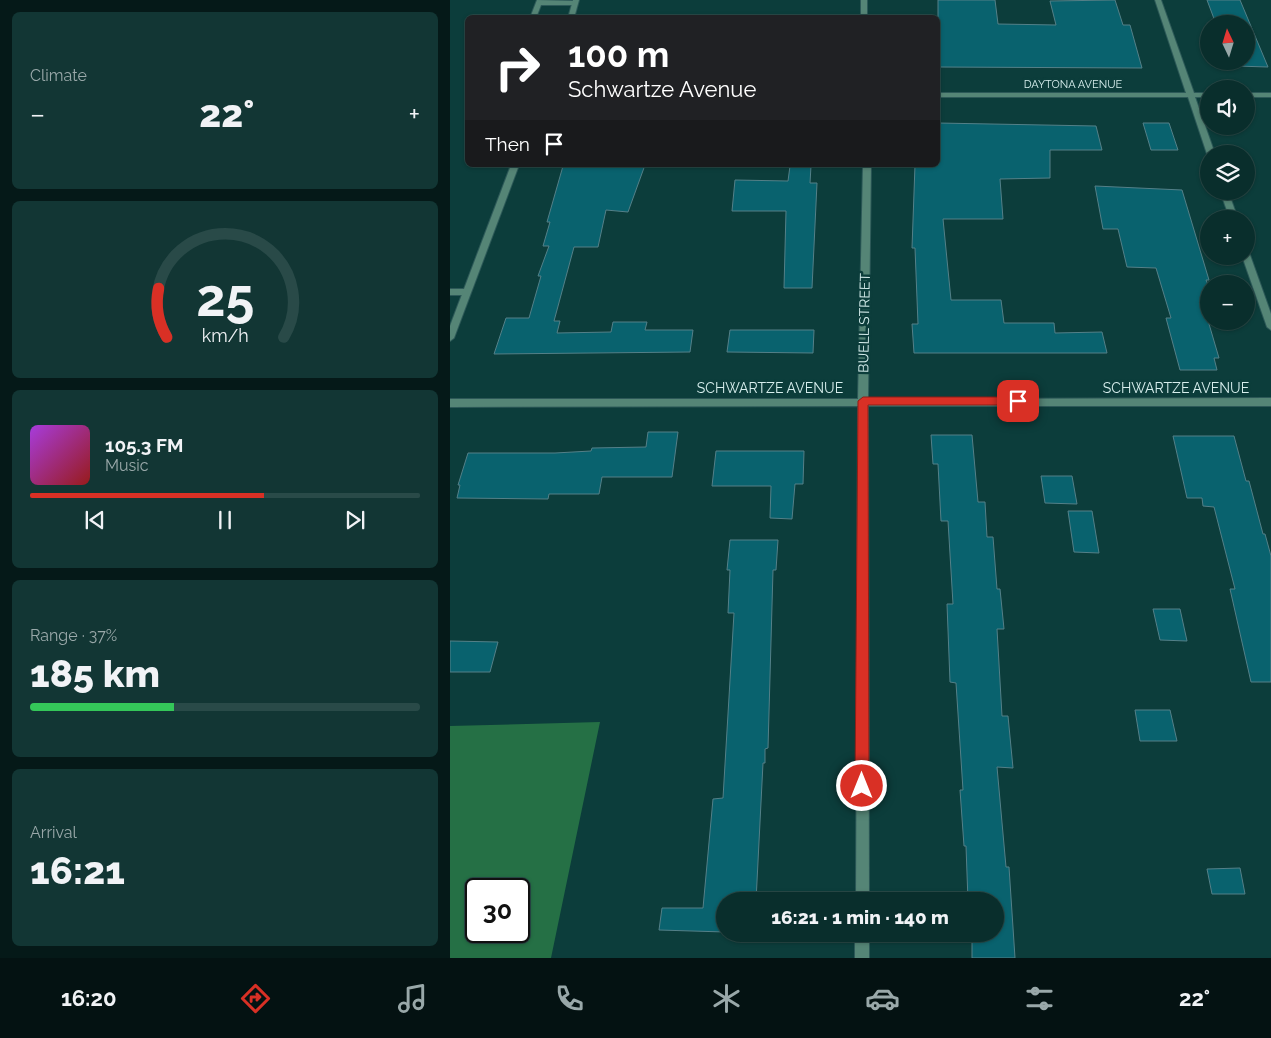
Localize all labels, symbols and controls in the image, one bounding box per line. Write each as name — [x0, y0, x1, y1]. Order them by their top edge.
north arrow — [1200, 15, 1255, 70]
map controls — [1200, 15, 1255, 330]
text: 100 m — [568, 34, 669, 75]
icon: right — [485, 35, 550, 100]
text: Climate — [30, 66, 87, 85]
text: Schwartze Avenue — [568, 76, 756, 102]
street label: DAYTONA AVENUE — [1024, 78, 1123, 91]
button: sound — [1200, 80, 1255, 135]
text: 22° — [199, 91, 254, 136]
text: − — [30, 98, 45, 131]
text: + — [408, 98, 420, 131]
icon: arrive — [540, 130, 568, 158]
text: Then — [485, 133, 530, 155]
button: layers — [1200, 145, 1255, 200]
button: + — [1200, 210, 1255, 265]
text: 25 — [196, 267, 254, 328]
street label: BUELL STREET — [855, 273, 873, 373]
button: − — [1200, 275, 1255, 330]
text: km/h — [201, 325, 249, 346]
street label: SCHWARTZE AVENUE — [697, 380, 843, 396]
pin — [997, 380, 1039, 422]
street label: SCHWARTZE AVENUE — [1103, 380, 1249, 396]
icon: arrive — [1004, 387, 1032, 415]
text: 105.3 FM — [105, 434, 183, 456]
text: Music — [105, 456, 149, 475]
icon: previous — [81, 506, 109, 534]
icon: pause — [211, 506, 239, 534]
icon: next — [341, 506, 369, 534]
text: Range · 37% — [30, 626, 117, 645]
text: 185 km — [30, 651, 160, 696]
position arrow — [835, 759, 887, 811]
text: Arrival — [30, 823, 77, 842]
text: 16:21 — [30, 848, 125, 893]
speed limit sign: 30 — [465, 878, 530, 943]
text: 16:21 · 1 min · 140 m — [771, 906, 949, 928]
icon: directions — [238, 981, 273, 1016]
icon: music — [395, 981, 430, 1016]
icon: phone — [552, 981, 587, 1016]
icon: climate — [709, 981, 744, 1016]
icon: car — [865, 981, 900, 1016]
icon: filters — [1022, 981, 1057, 1016]
text: 16:20 — [61, 985, 116, 1011]
text: 22° — [1179, 985, 1210, 1011]

